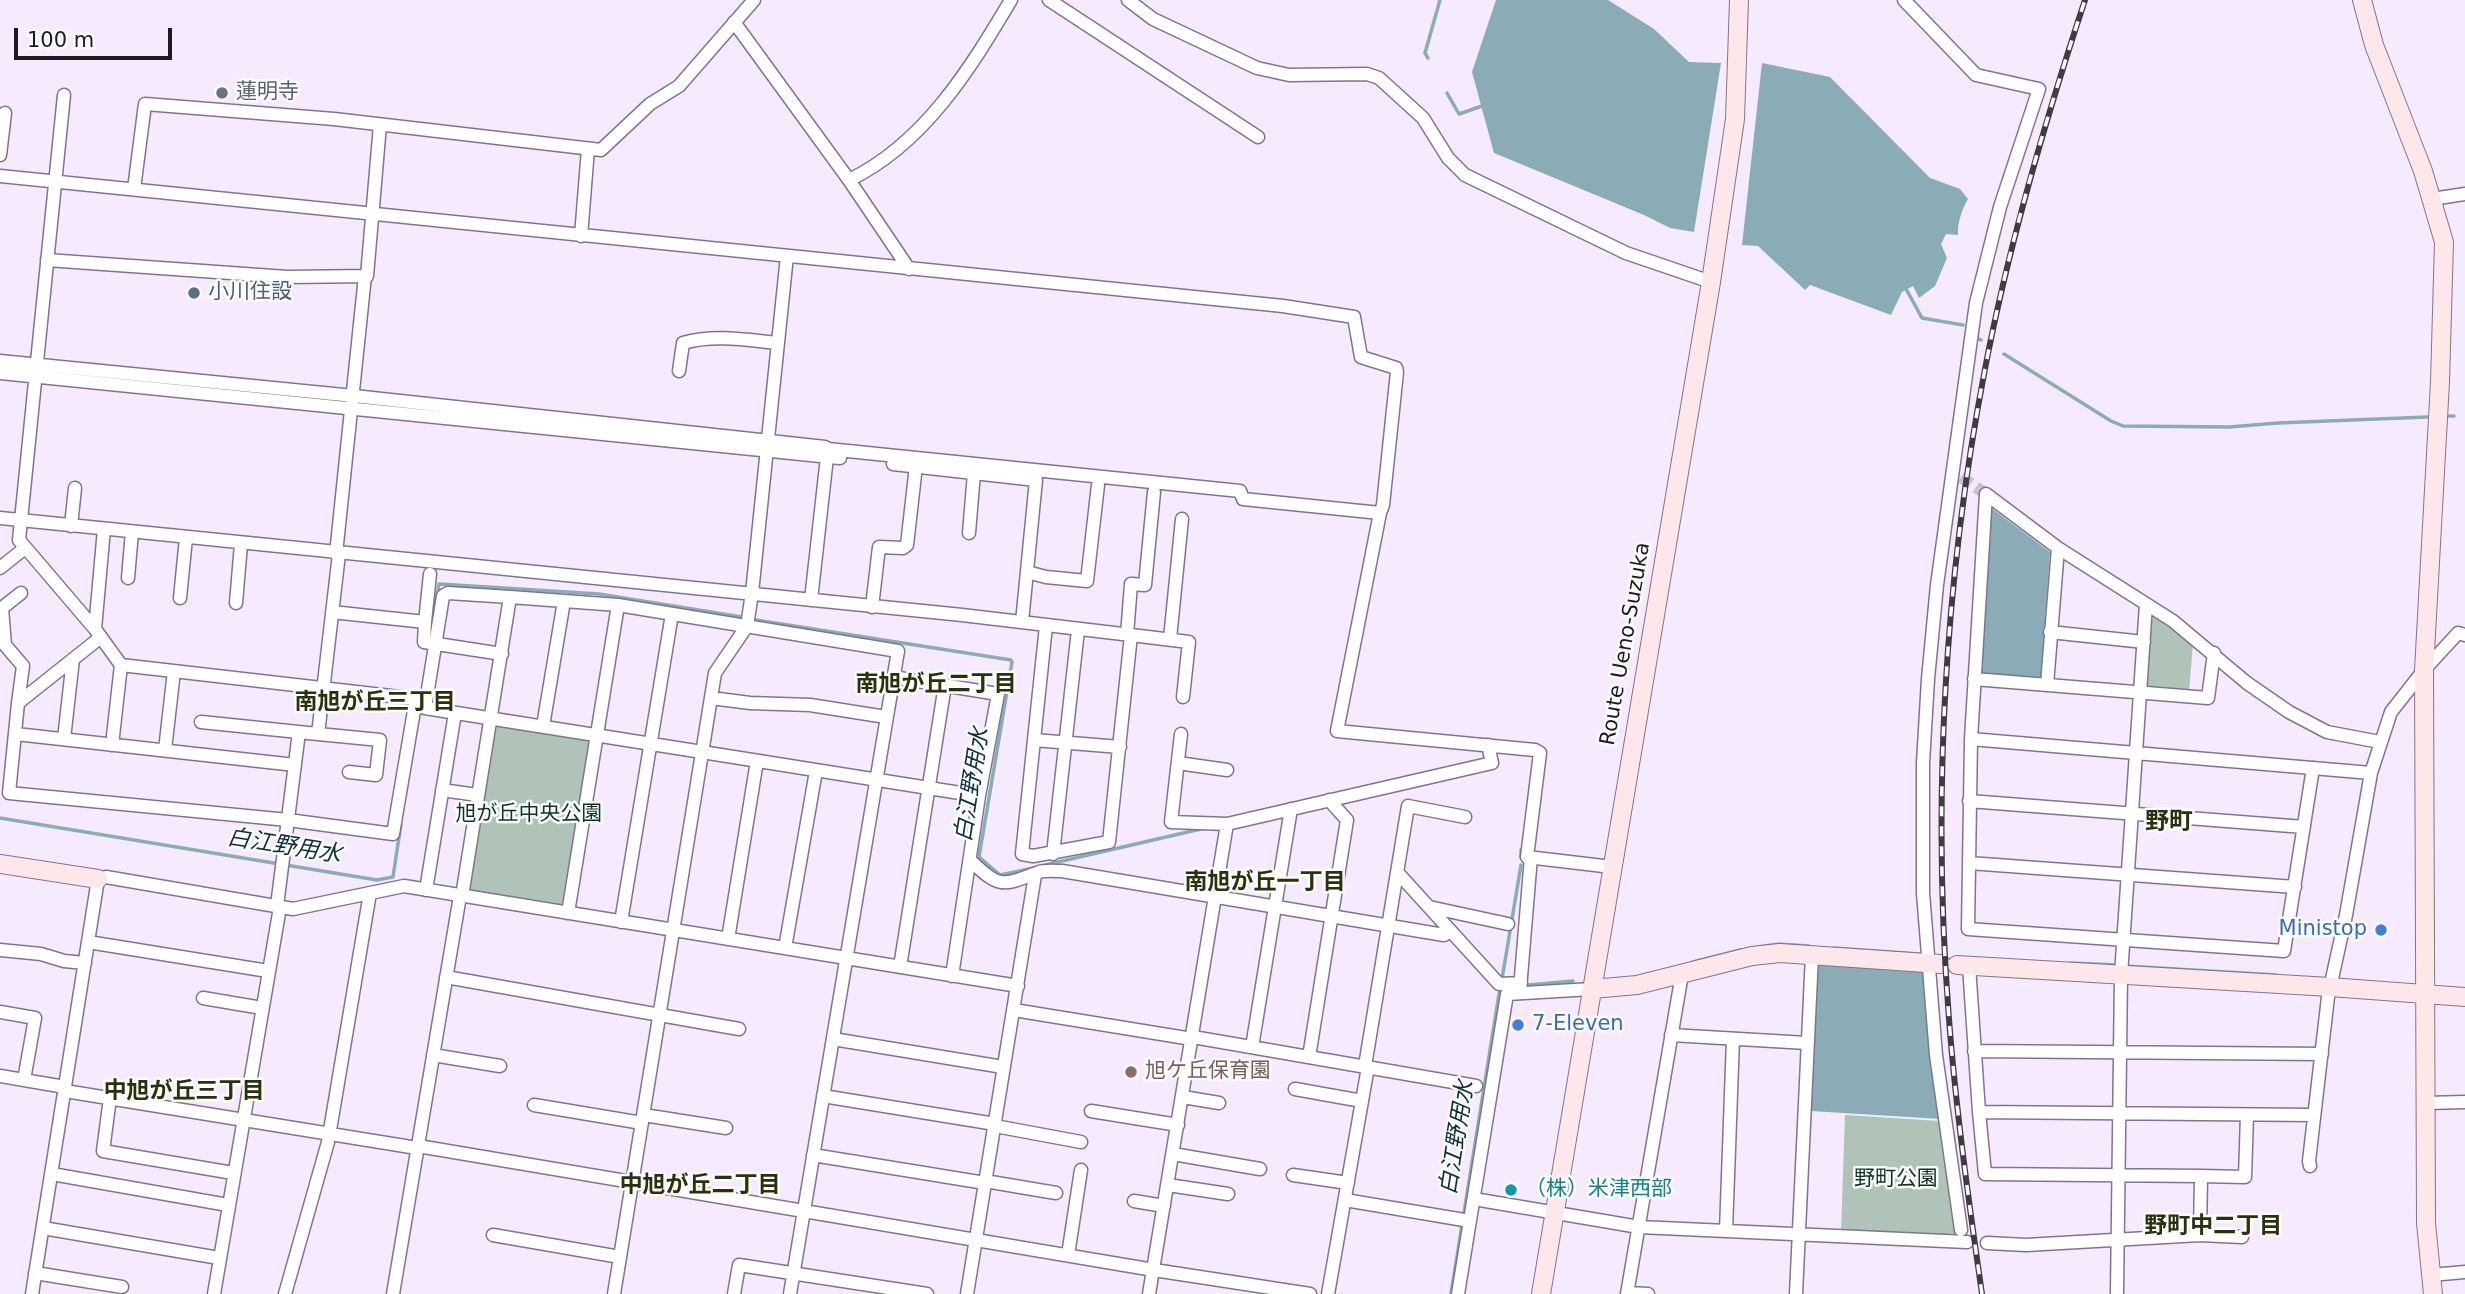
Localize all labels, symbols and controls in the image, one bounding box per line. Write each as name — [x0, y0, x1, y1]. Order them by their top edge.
scale bar — [18, 14, 175, 58]
text: 100 m — [27, 28, 94, 52]
place label: 蓮明寺 — [236, 80, 299, 106]
marker: 蓮明寺 — [214, 85, 230, 101]
place label: 小川住設 — [208, 280, 292, 306]
marker: 小川住設 — [186, 285, 202, 301]
street label: Route Ueno-Suzuka — [1596, 541, 1656, 747]
district label: 南旭が丘二丁目 — [856, 671, 1016, 699]
district label: 南旭が丘三丁目 — [295, 689, 455, 717]
water label: 白江野用水 — [950, 726, 996, 844]
park label: 旭が丘中央公園 — [456, 802, 602, 828]
district label: 野町 — [2145, 809, 2193, 837]
water label: 白江野用水 — [225, 824, 343, 870]
district label: 南旭が丘一丁目 — [1185, 869, 1345, 897]
place label: Ministop — [2279, 917, 2367, 943]
marker: Ministop — [2373, 922, 2389, 938]
place label: 7-Eleven — [1532, 1012, 1624, 1038]
marker: 7-Eleven — [1510, 1017, 1526, 1033]
place label: 旭ケ丘保育園 — [1145, 1059, 1271, 1085]
marker: 旭ケ丘保育園 — [1123, 1064, 1139, 1080]
district label: 中旭が丘三丁目 — [104, 1078, 264, 1106]
water label: 白江野用水 — [1435, 1079, 1481, 1197]
park label: 野町公園 — [1854, 1167, 1938, 1193]
district label: 中旭が丘二丁目 — [620, 1172, 780, 1200]
place label: （株）米津西部 — [1525, 1177, 1672, 1203]
marker: （株）米津西部 — [1503, 1182, 1519, 1198]
district label: 野町中二丁目 — [2144, 1213, 2282, 1241]

